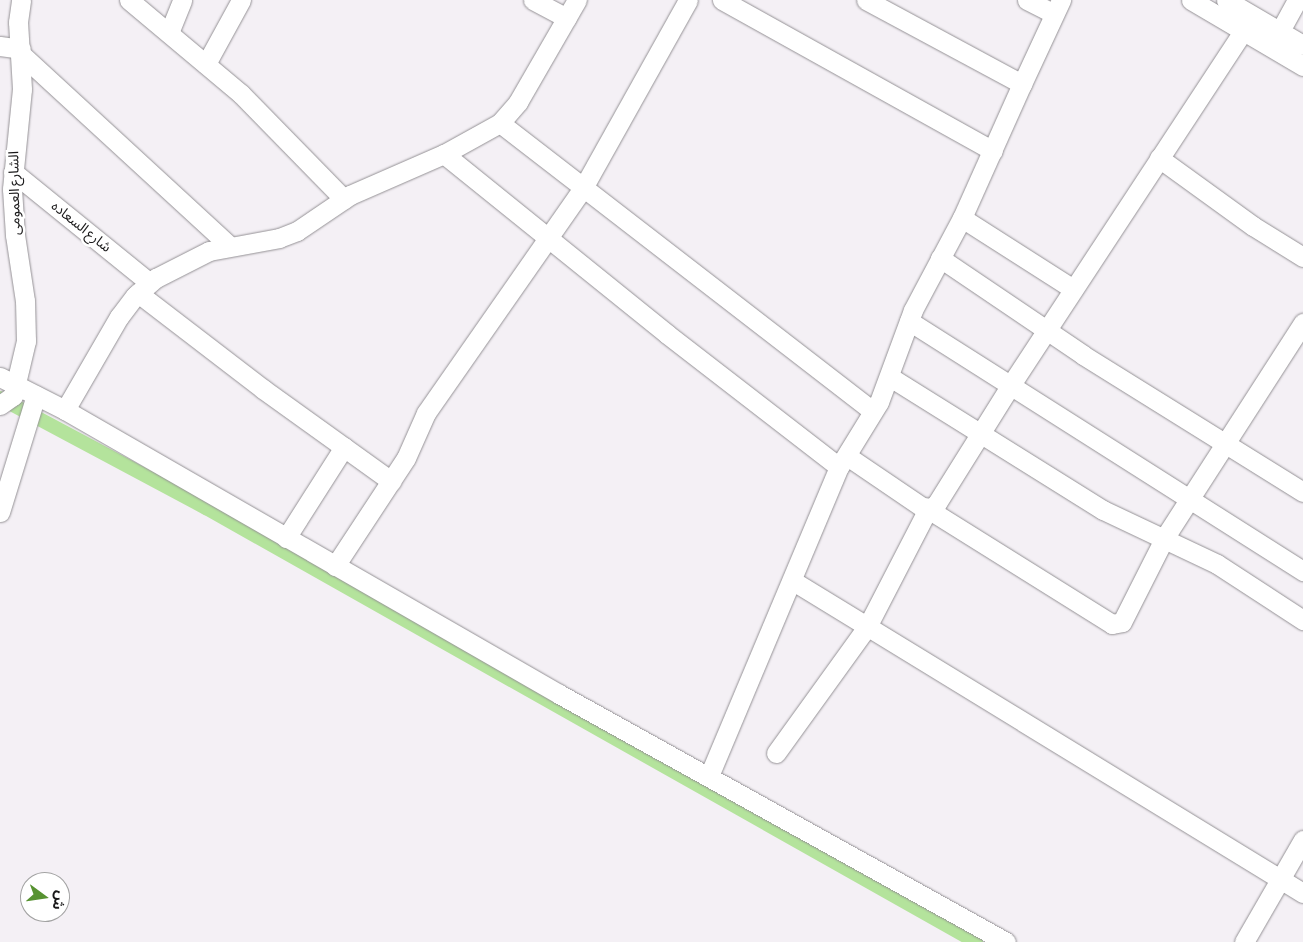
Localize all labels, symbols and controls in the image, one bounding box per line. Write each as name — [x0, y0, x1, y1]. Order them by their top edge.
street label: الشارع العمومى — [6, 151, 24, 235]
street label: شارع السعاده — [48, 198, 114, 256]
north arrow — [20, 872, 70, 922]
text: ش — [49, 889, 70, 912]

